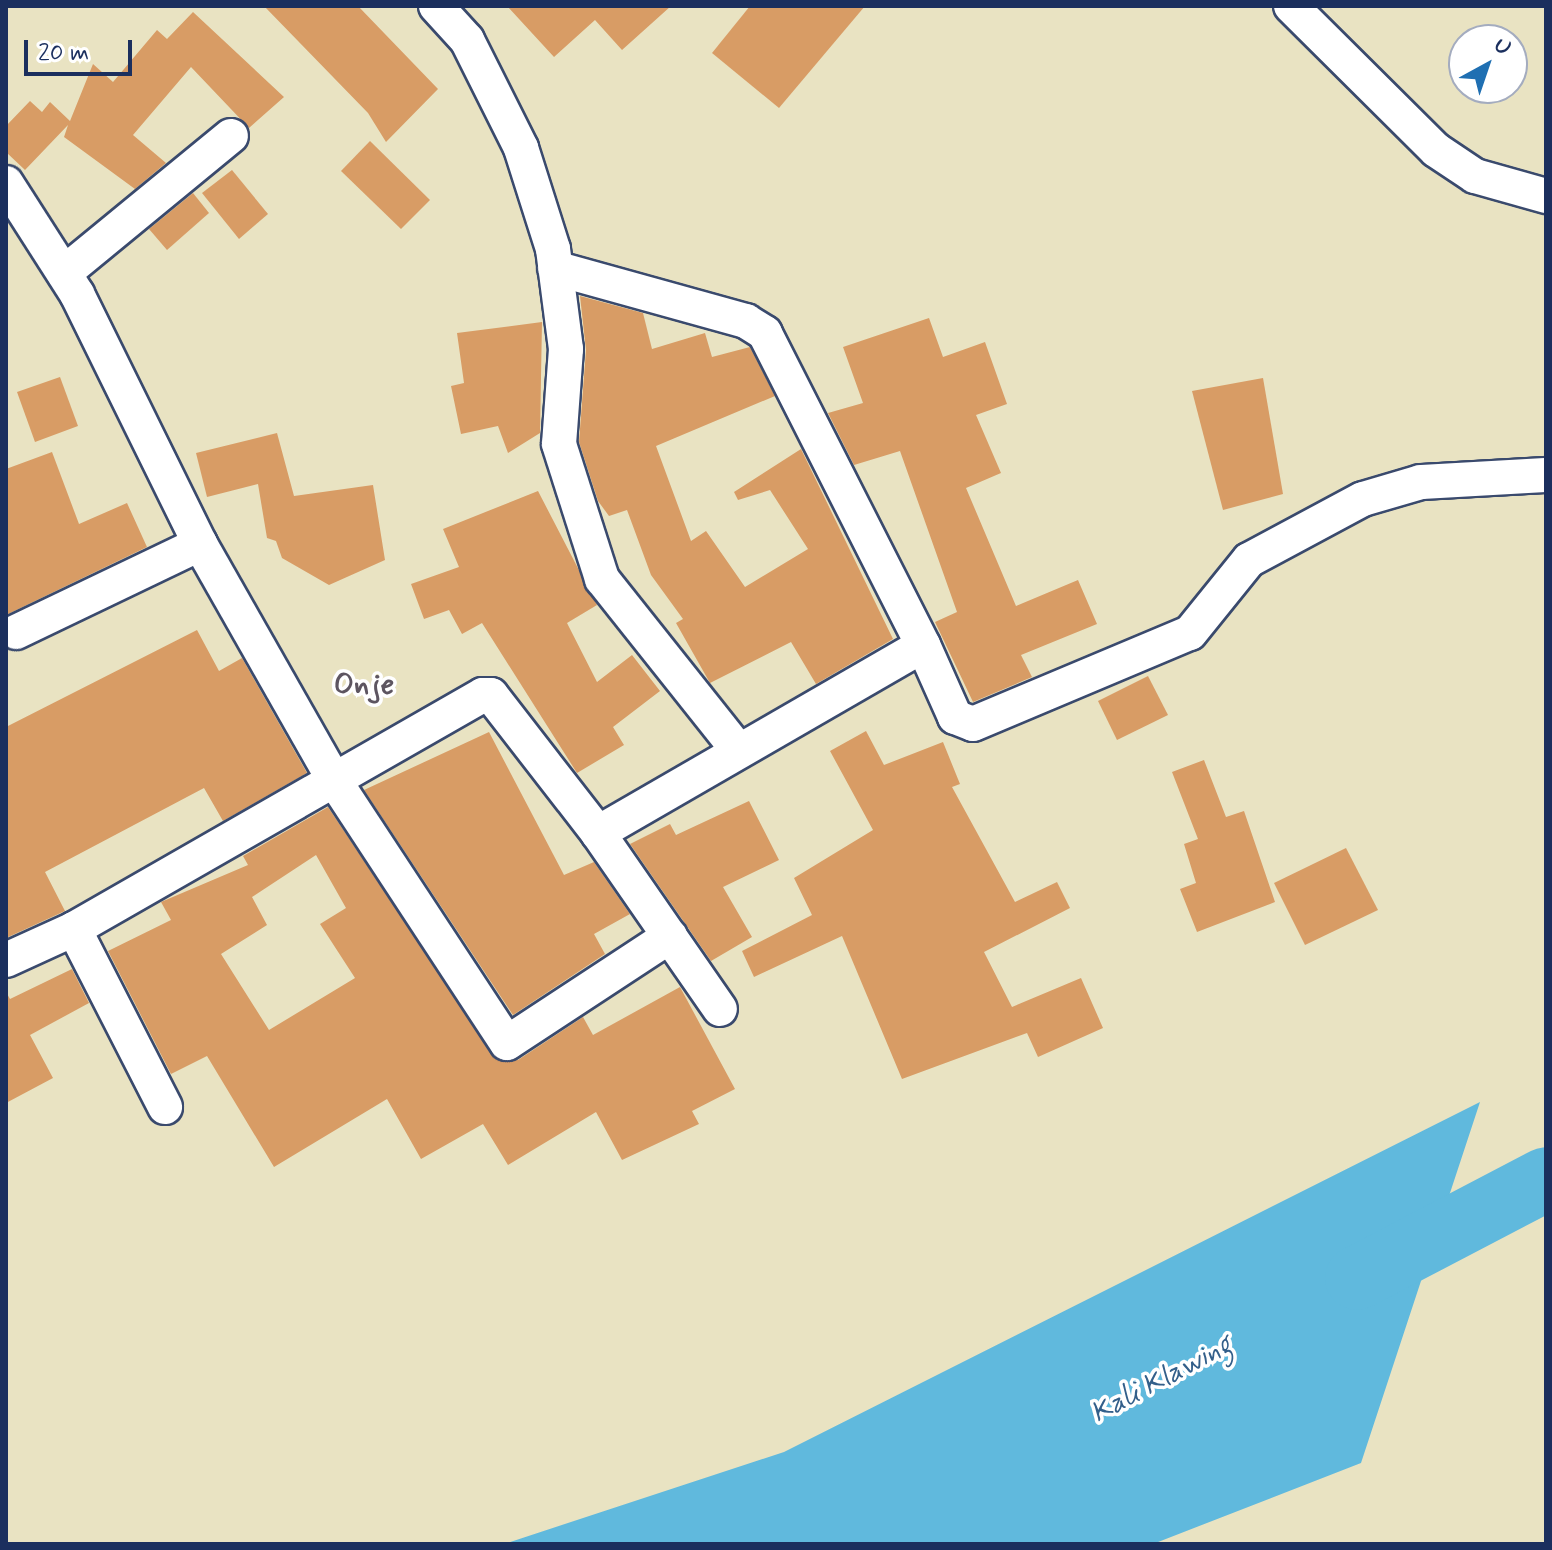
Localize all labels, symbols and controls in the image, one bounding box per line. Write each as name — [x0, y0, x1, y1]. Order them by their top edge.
scale bar — [28, 24, 136, 74]
north arrow — [1448, 24, 1528, 104]
text: U — [1488, 32, 1517, 62]
text: 20 m — [38, 38, 89, 69]
district label: Onje — [334, 667, 394, 703]
water label: Kali Klawing — [1086, 1329, 1238, 1431]

